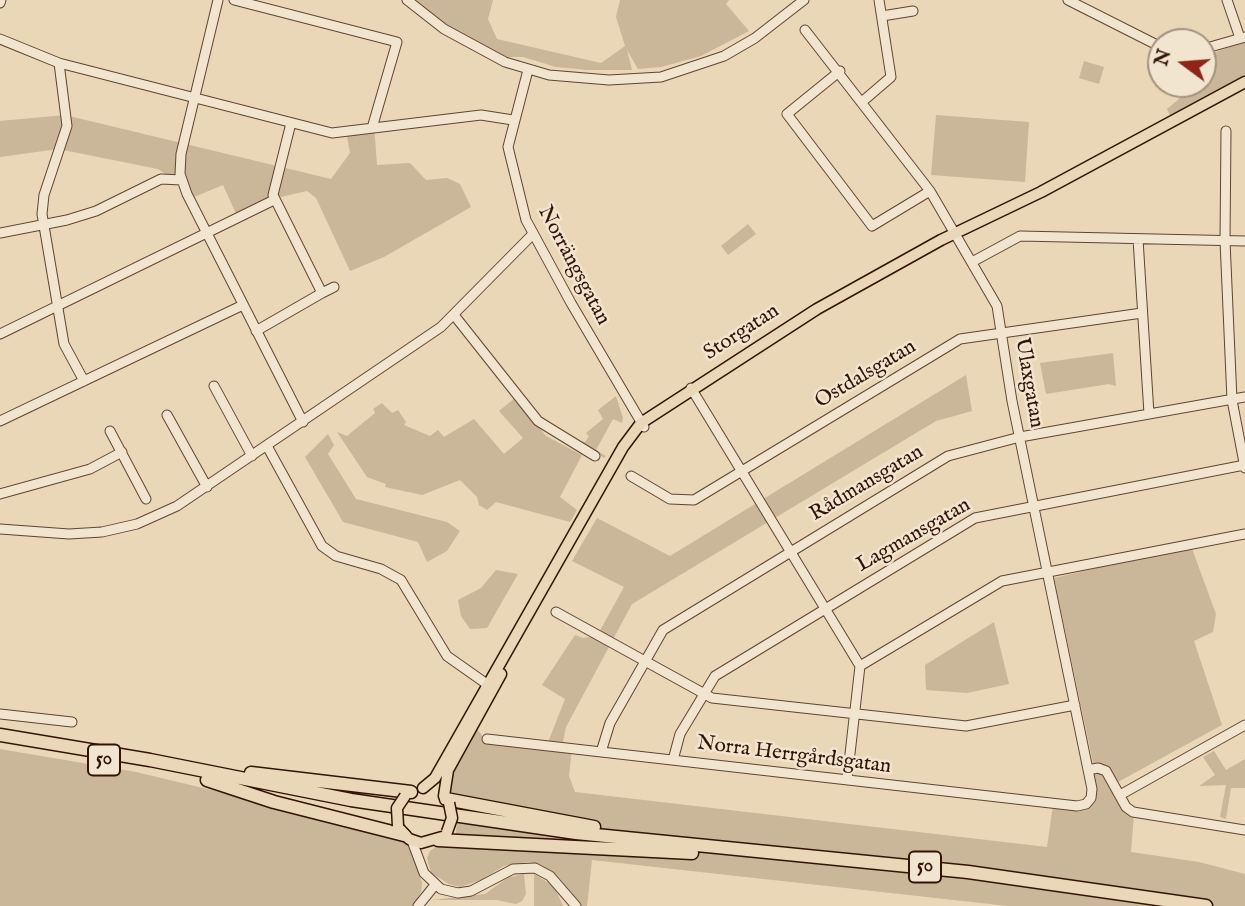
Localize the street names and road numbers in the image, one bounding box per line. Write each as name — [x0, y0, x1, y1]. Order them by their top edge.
street label: Norrängsgatan — [531, 202, 615, 330]
street label: Storgatan — [700, 299, 784, 367]
street label: Ostdalsgatan — [811, 335, 921, 415]
street label: Ulaxgatan — [1008, 336, 1048, 430]
street label: Rådmansgatan — [806, 440, 928, 528]
street label: Lagmansgatan — [853, 493, 975, 579]
street label: Norra Herrgårdsgatan — [695, 732, 893, 780]
road number: 50 — [88, 744, 120, 776]
road number: 50 — [909, 852, 941, 882]

